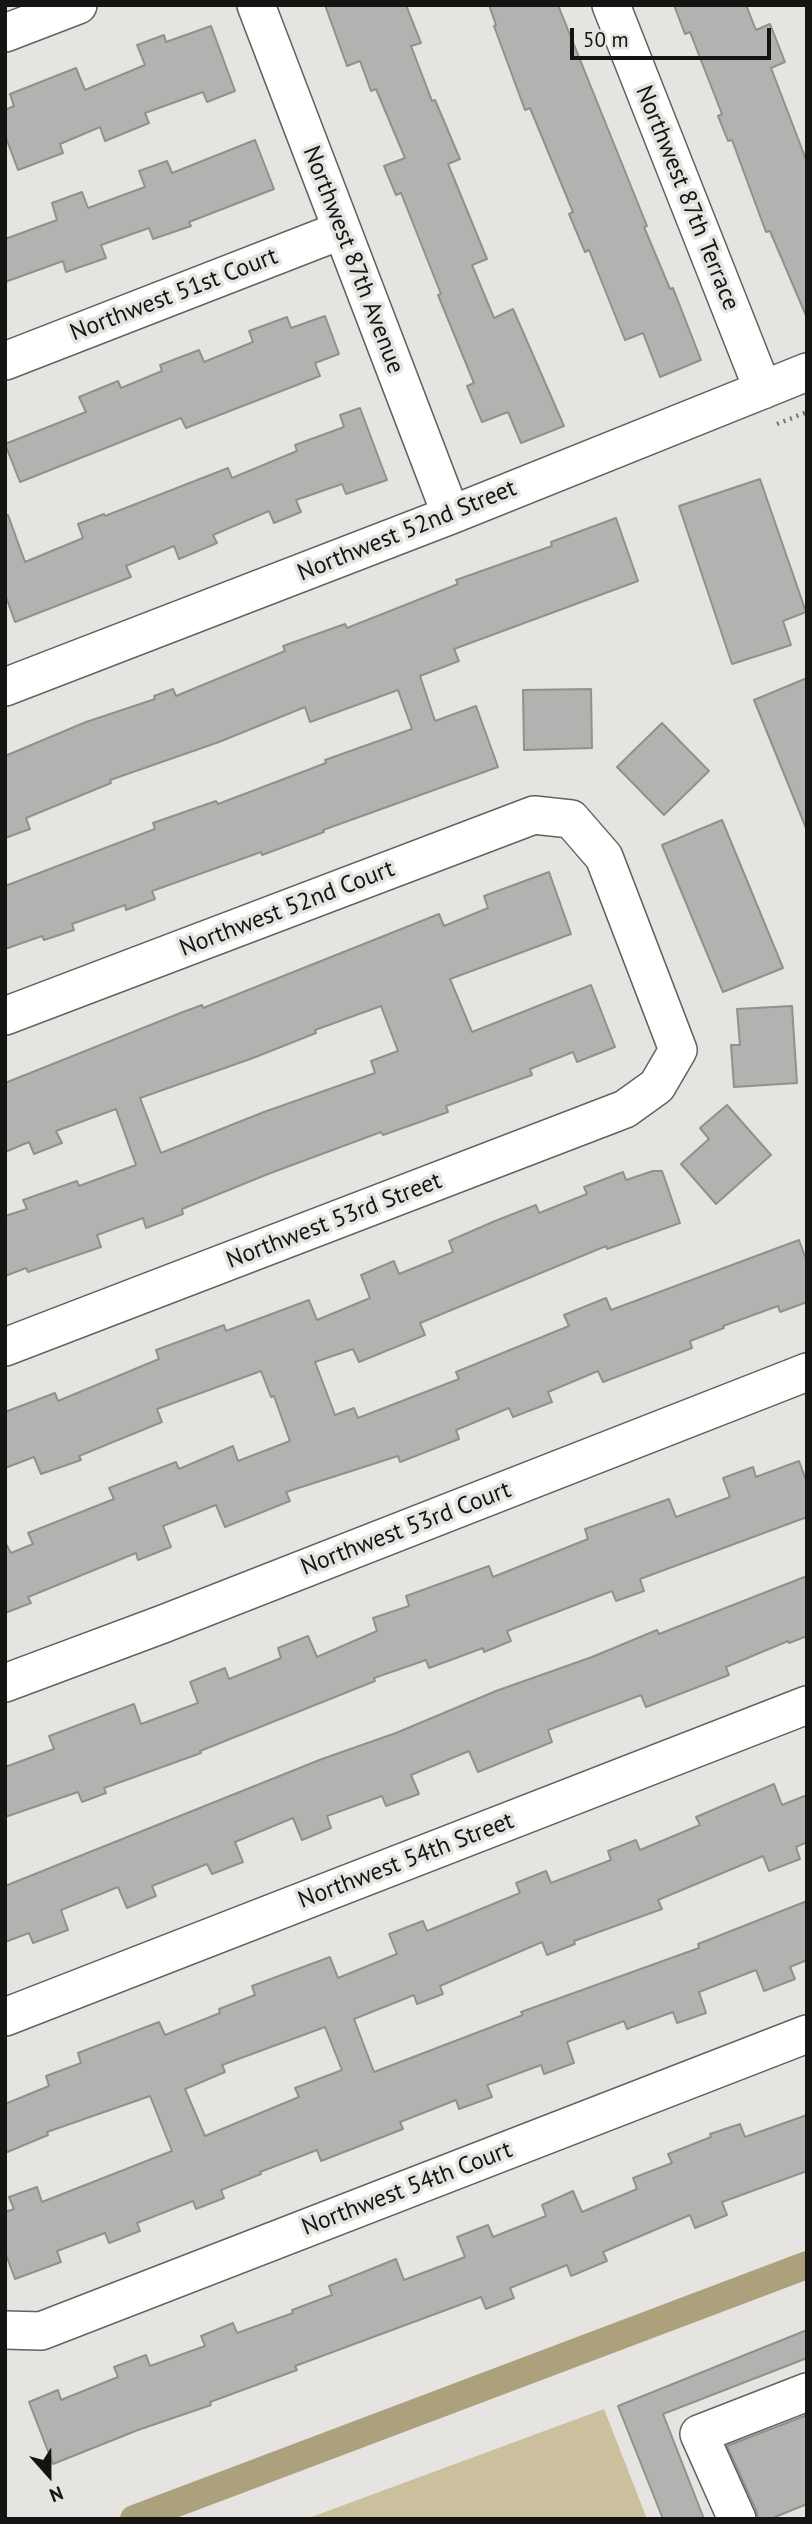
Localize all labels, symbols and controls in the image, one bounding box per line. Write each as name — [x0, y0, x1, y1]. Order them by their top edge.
scale bar — [574, 14, 775, 58]
text: 50 m — [583, 26, 629, 53]
street label: Northwest 87th Terrace — [629, 81, 745, 315]
street label: Northwest 87th Avenue — [296, 142, 410, 378]
street label: Northwest 51st Court — [66, 242, 282, 348]
street label: Northwest 52nd Street — [293, 474, 521, 588]
street label: Northwest 52nd Court — [176, 855, 398, 963]
street label: Northwest 53rd Street — [222, 1167, 446, 1275]
street label: Northwest 53rd Court — [297, 1476, 515, 1582]
street label: Northwest 54th Street — [294, 1807, 518, 1915]
street label: Northwest 54th Court — [298, 2136, 516, 2242]
north arrow — [14, 2440, 84, 2510]
text: N — [46, 2481, 67, 2508]

